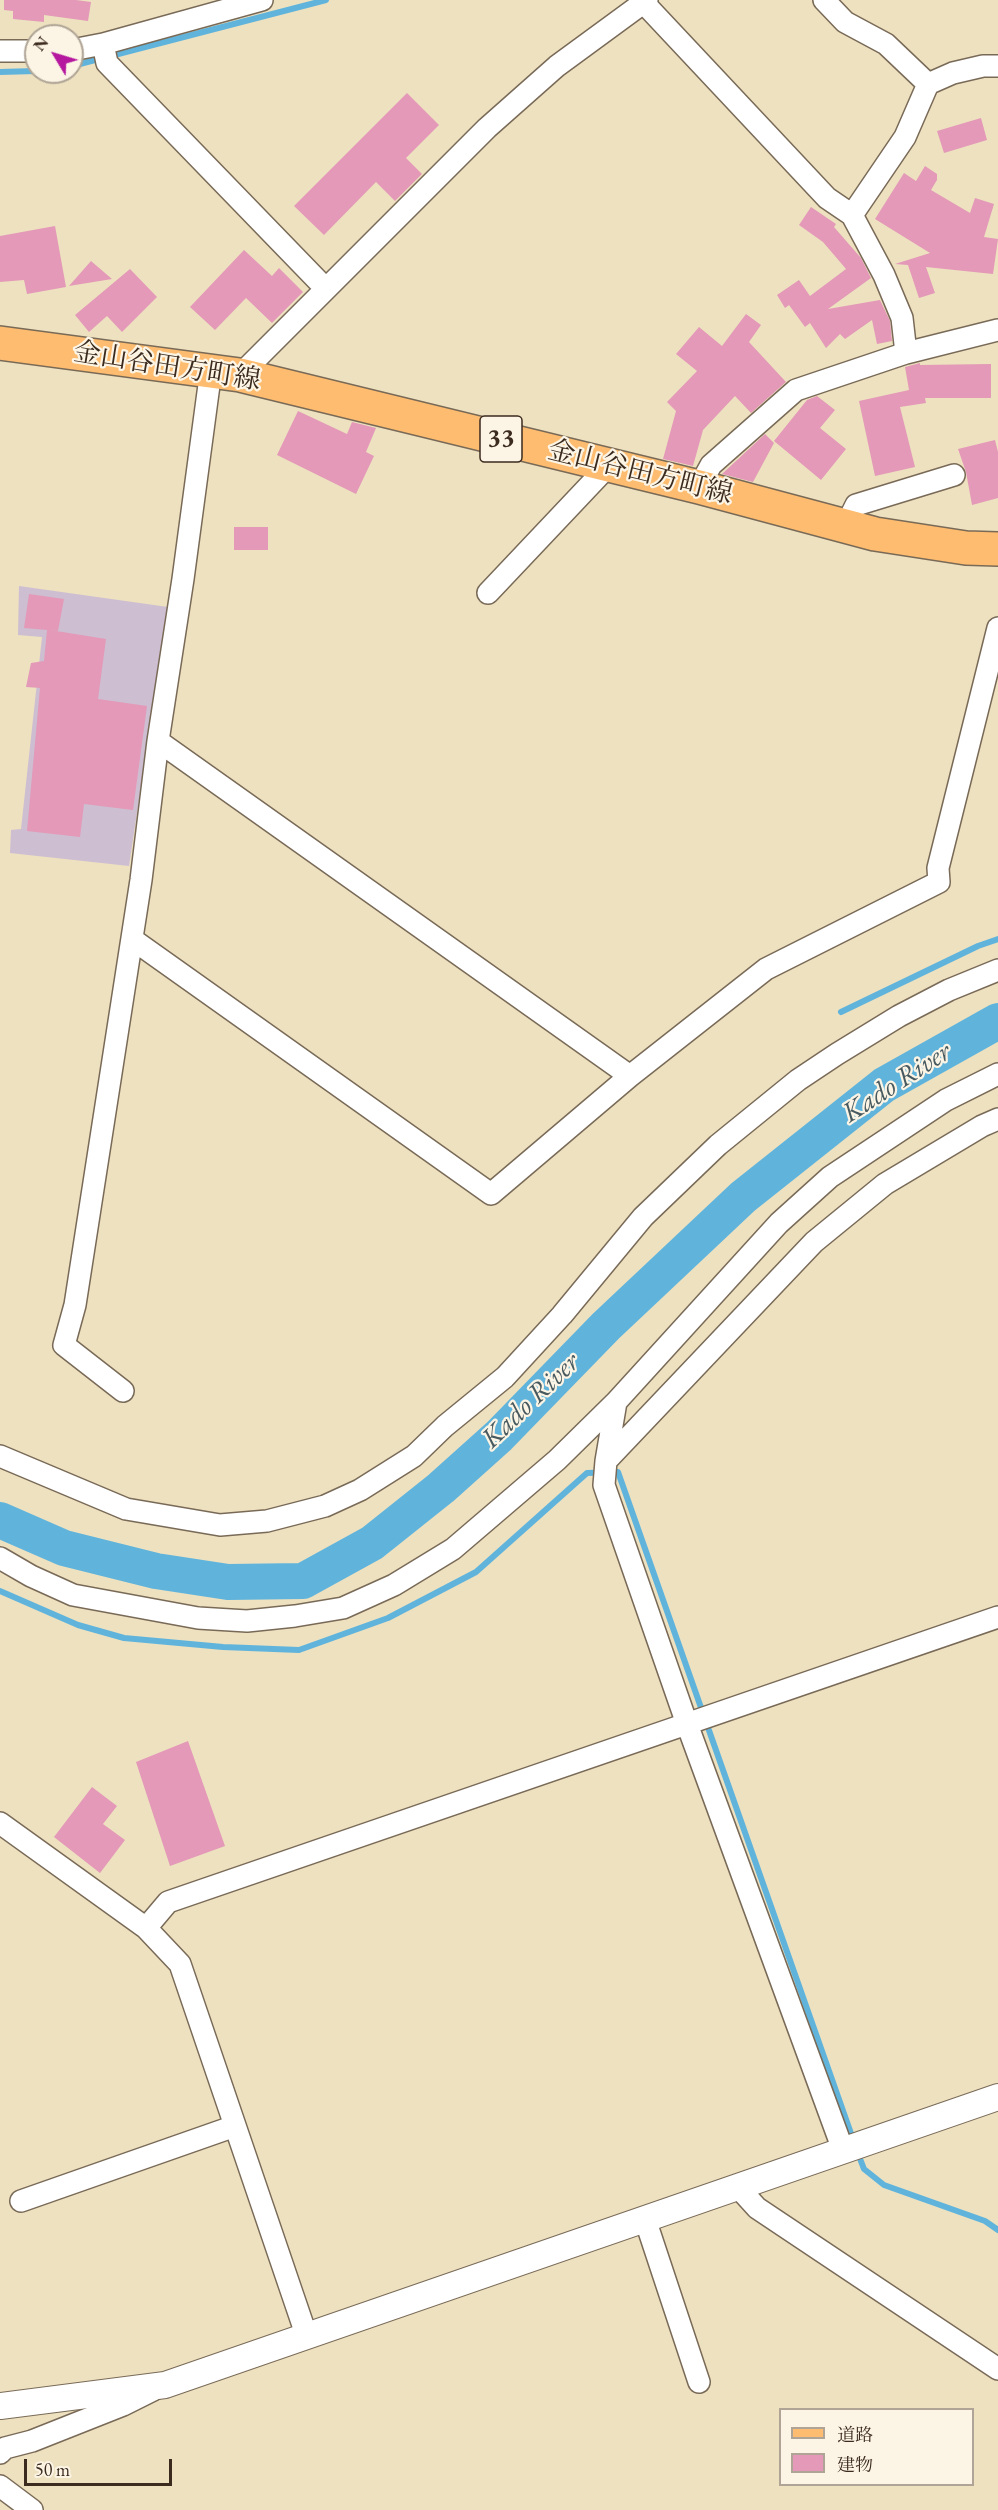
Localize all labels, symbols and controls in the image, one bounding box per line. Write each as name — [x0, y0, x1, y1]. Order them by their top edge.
north arrow — [24, 24, 84, 84]
text: N — [29, 32, 53, 55]
street label: 金山谷田方町線 — [71, 336, 263, 398]
road number: 33 — [480, 416, 522, 462]
street label: 金山谷田方町線 — [544, 434, 736, 512]
water label: Kado River — [836, 1035, 958, 1131]
water label: Kado River — [475, 1346, 587, 1456]
legend — [779, 2408, 974, 2486]
text: 道路 — [837, 2423, 873, 2446]
scale bar — [27, 2447, 176, 2485]
text: 建物 — [837, 2453, 873, 2476]
text: 50 m — [35, 2458, 70, 2481]

